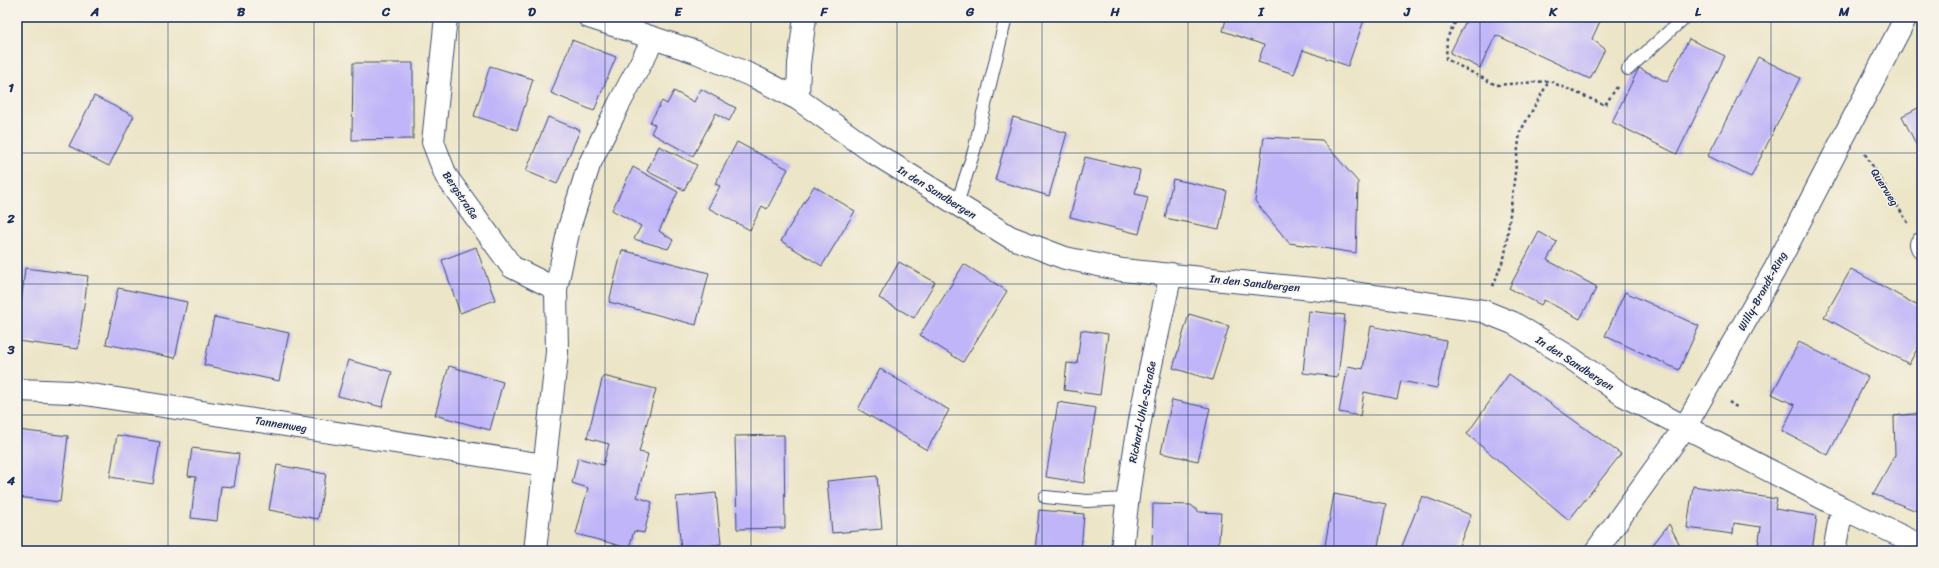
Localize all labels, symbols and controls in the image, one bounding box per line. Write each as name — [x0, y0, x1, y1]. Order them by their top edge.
text: A — [90, 0, 99, 23]
text: B — [237, 0, 246, 23]
text: C — [381, 0, 391, 23]
text: D — [528, 0, 536, 23]
text: E — [674, 0, 683, 23]
text: F — [819, 0, 828, 23]
text: G — [965, 0, 975, 23]
text: H — [1109, 0, 1120, 23]
text: I — [1257, 0, 1265, 23]
text: J — [1403, 0, 1411, 23]
text: K — [1548, 0, 1558, 23]
text: L — [1695, 0, 1702, 23]
text: M — [1838, 0, 1850, 23]
text: 1 — [8, 76, 14, 99]
street label: In den Sandbergen — [892, 160, 980, 224]
street label: Querweg — [1865, 165, 1904, 210]
street label: Bergstraße — [437, 167, 484, 224]
text: 2 — [6, 207, 15, 230]
street label: Willy-Brandt-Ring — [1733, 248, 1792, 335]
street label: In den Sandbergen — [1208, 269, 1301, 298]
street label: In den Sandbergen — [1531, 330, 1618, 396]
text: 3 — [6, 338, 15, 361]
street label: Richard-Uhle-Straße — [1123, 359, 1162, 465]
street label: Tannenweg — [253, 411, 309, 438]
text: 4 — [6, 469, 16, 492]

